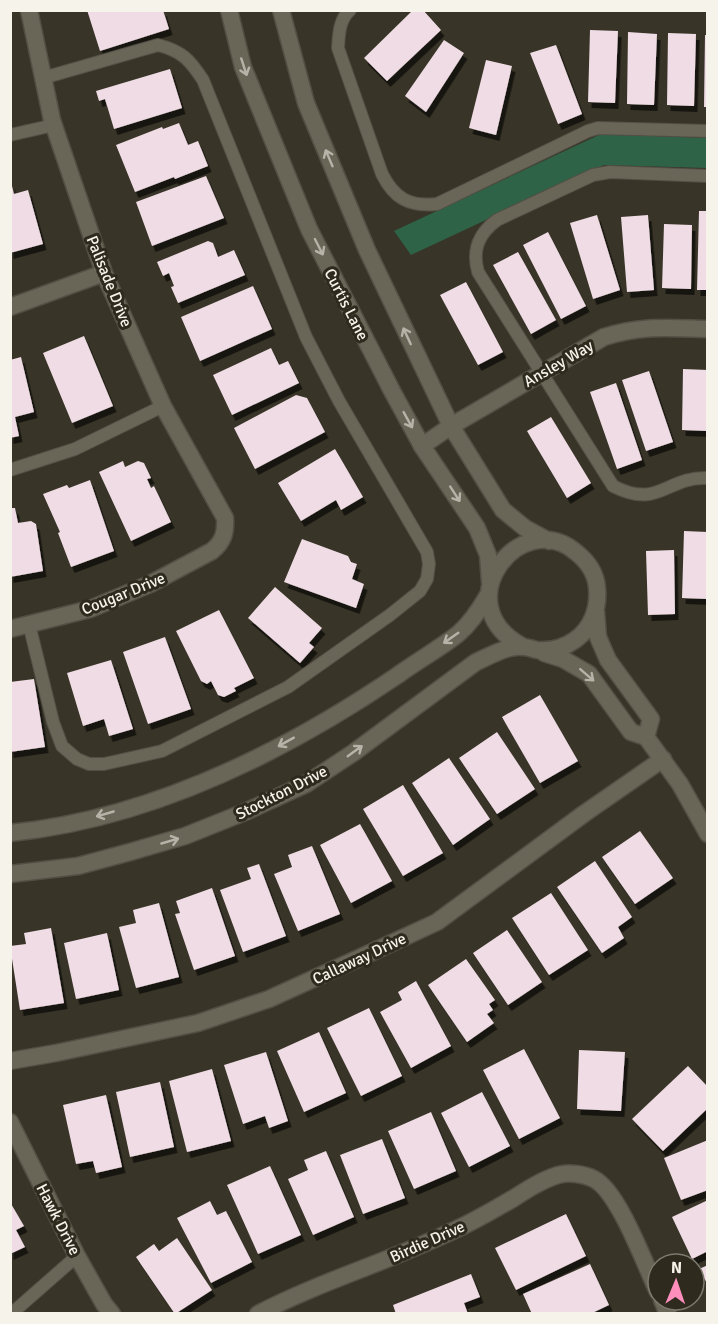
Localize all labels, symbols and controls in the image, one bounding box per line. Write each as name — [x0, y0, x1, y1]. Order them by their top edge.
one-way arrow — [240, 57, 251, 76]
one-way arrow — [323, 149, 334, 167]
street label: Palisade Drive — [82, 233, 136, 330]
one-way arrow — [313, 238, 325, 256]
street label: Curtis Lane — [319, 265, 373, 344]
one-way arrow — [401, 327, 412, 345]
street label: Ansley Way — [520, 336, 597, 392]
one-way arrow — [402, 411, 414, 428]
one-way arrow — [448, 486, 461, 503]
street label: Cougar Drive — [79, 568, 168, 620]
one-way arrow — [442, 632, 459, 645]
one-way arrow — [579, 668, 594, 682]
one-way arrow — [278, 736, 295, 748]
one-way arrow — [347, 745, 363, 757]
street label: Stockton Drive — [232, 761, 331, 825]
one-way arrow — [96, 809, 115, 821]
one-way arrow — [160, 834, 179, 846]
street label: Callaway Drive — [309, 929, 409, 989]
street label: Hawk Drive — [32, 1180, 85, 1259]
street label: Birdie Drive — [387, 1217, 468, 1267]
north arrow — [646, 1252, 706, 1312]
text: N — [671, 1258, 682, 1278]

